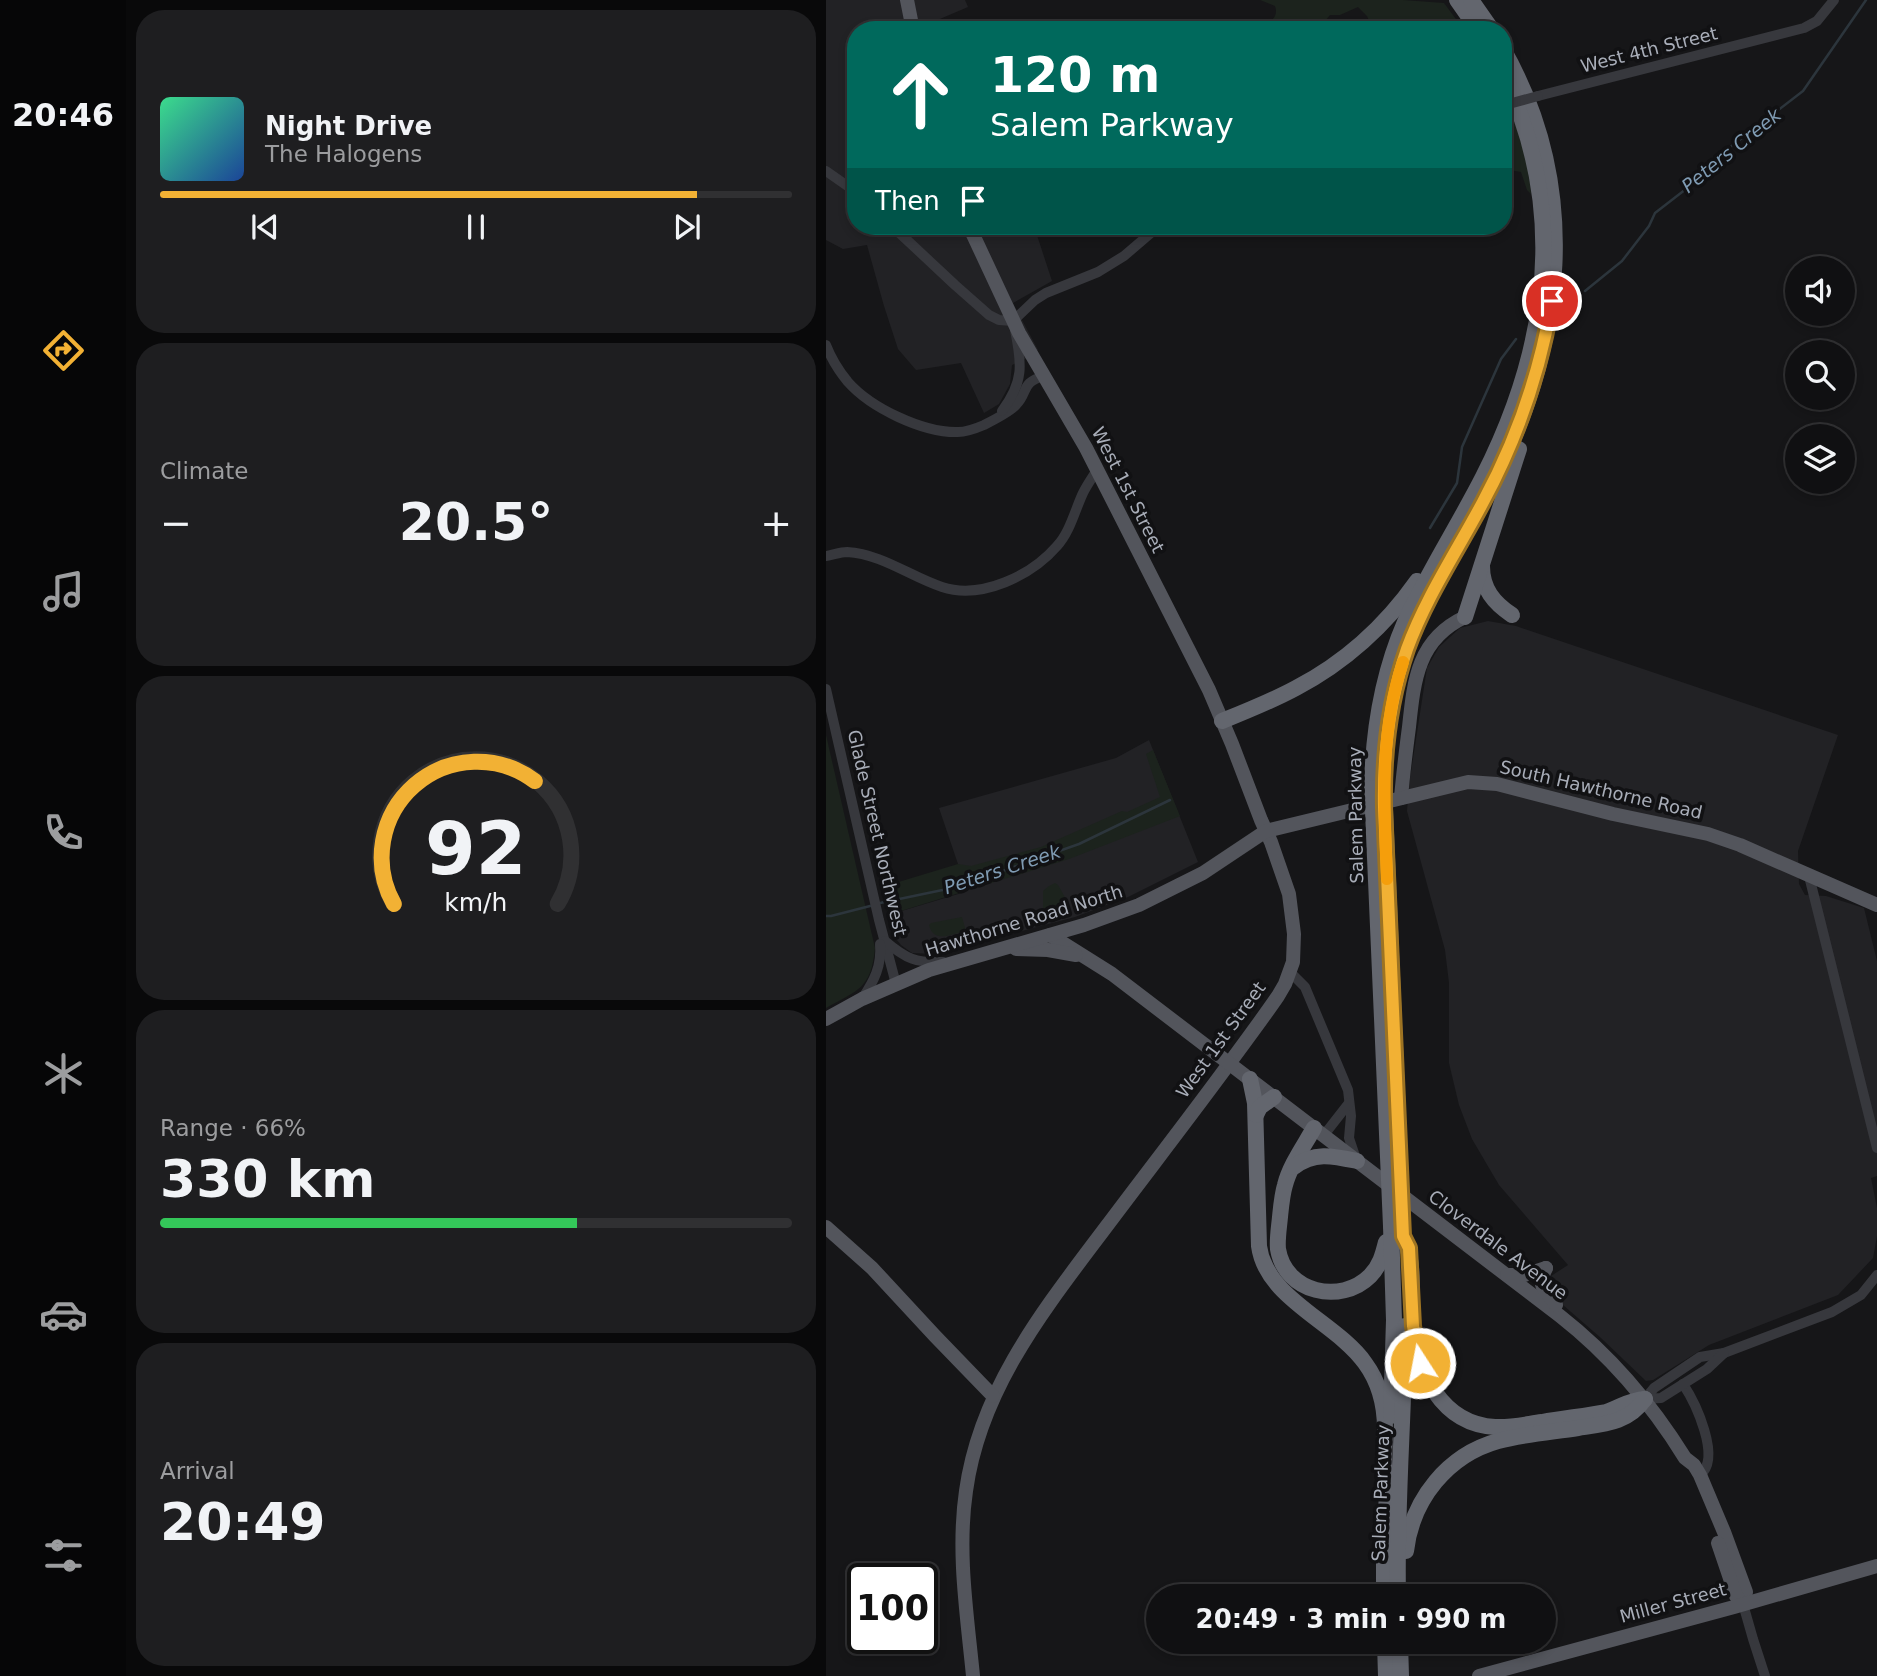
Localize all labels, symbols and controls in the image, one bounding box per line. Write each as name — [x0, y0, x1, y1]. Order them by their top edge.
street label: West 4th Street — [1578, 22, 1719, 77]
text: 120 m — [990, 47, 1160, 104]
icon: ahead — [875, 49, 966, 140]
text: 20:46 — [12, 96, 114, 134]
water label: Peters Creek — [1677, 103, 1786, 197]
text: Salem Parkway — [990, 106, 1234, 144]
text: Night Drive — [265, 111, 432, 141]
text: The Halogens — [265, 141, 422, 167]
icon: arrive — [954, 182, 992, 220]
text: Then — [875, 186, 940, 216]
icon: previous — [246, 208, 284, 246]
icon: pause — [457, 208, 495, 246]
icon: next — [668, 208, 706, 246]
map controls — [1785, 256, 1855, 494]
button: sound — [1785, 256, 1855, 326]
pin — [1522, 271, 1582, 331]
icon: arrive — [1533, 282, 1571, 320]
icon: directions — [39, 326, 88, 375]
button: search — [1785, 340, 1855, 410]
street label: West 1st Street — [1088, 423, 1169, 556]
button: layers — [1785, 424, 1855, 494]
text: Climate — [160, 458, 249, 484]
text: 20.5° — [399, 492, 553, 552]
text: − — [160, 501, 192, 545]
text: + — [760, 501, 792, 545]
icon: music — [39, 567, 88, 616]
street label: Glade Street Northwest — [844, 728, 911, 938]
street label: Salem Parkway — [1344, 746, 1367, 884]
street label: South Hawthorne Road — [1498, 756, 1704, 823]
text: 92 — [425, 806, 527, 891]
icon: phone — [39, 808, 88, 857]
water label: Peters Creek — [941, 839, 1064, 898]
street label: Hawthorne Road North — [923, 880, 1125, 961]
text: km/h — [444, 888, 508, 917]
street label: West 1st Street — [1171, 978, 1270, 1102]
icon: climate — [39, 1049, 88, 1098]
text: Range · 66% — [160, 1115, 306, 1141]
text: 330 km — [160, 1149, 375, 1209]
street label: Cloverdale Avenue — [1425, 1186, 1572, 1304]
icon: car — [39, 1290, 88, 1339]
position arrow — [1383, 1326, 1457, 1400]
street label: Salem Parkway — [1368, 1424, 1393, 1562]
text: Arrival — [160, 1458, 235, 1484]
text: 20:49 — [160, 1492, 326, 1552]
icon: filters — [39, 1531, 88, 1580]
speed limit sign: 100 — [847, 1563, 938, 1654]
street label: Miller Street — [1617, 1578, 1728, 1627]
text: 20:49 · 3 min · 990 m — [1196, 1604, 1506, 1634]

